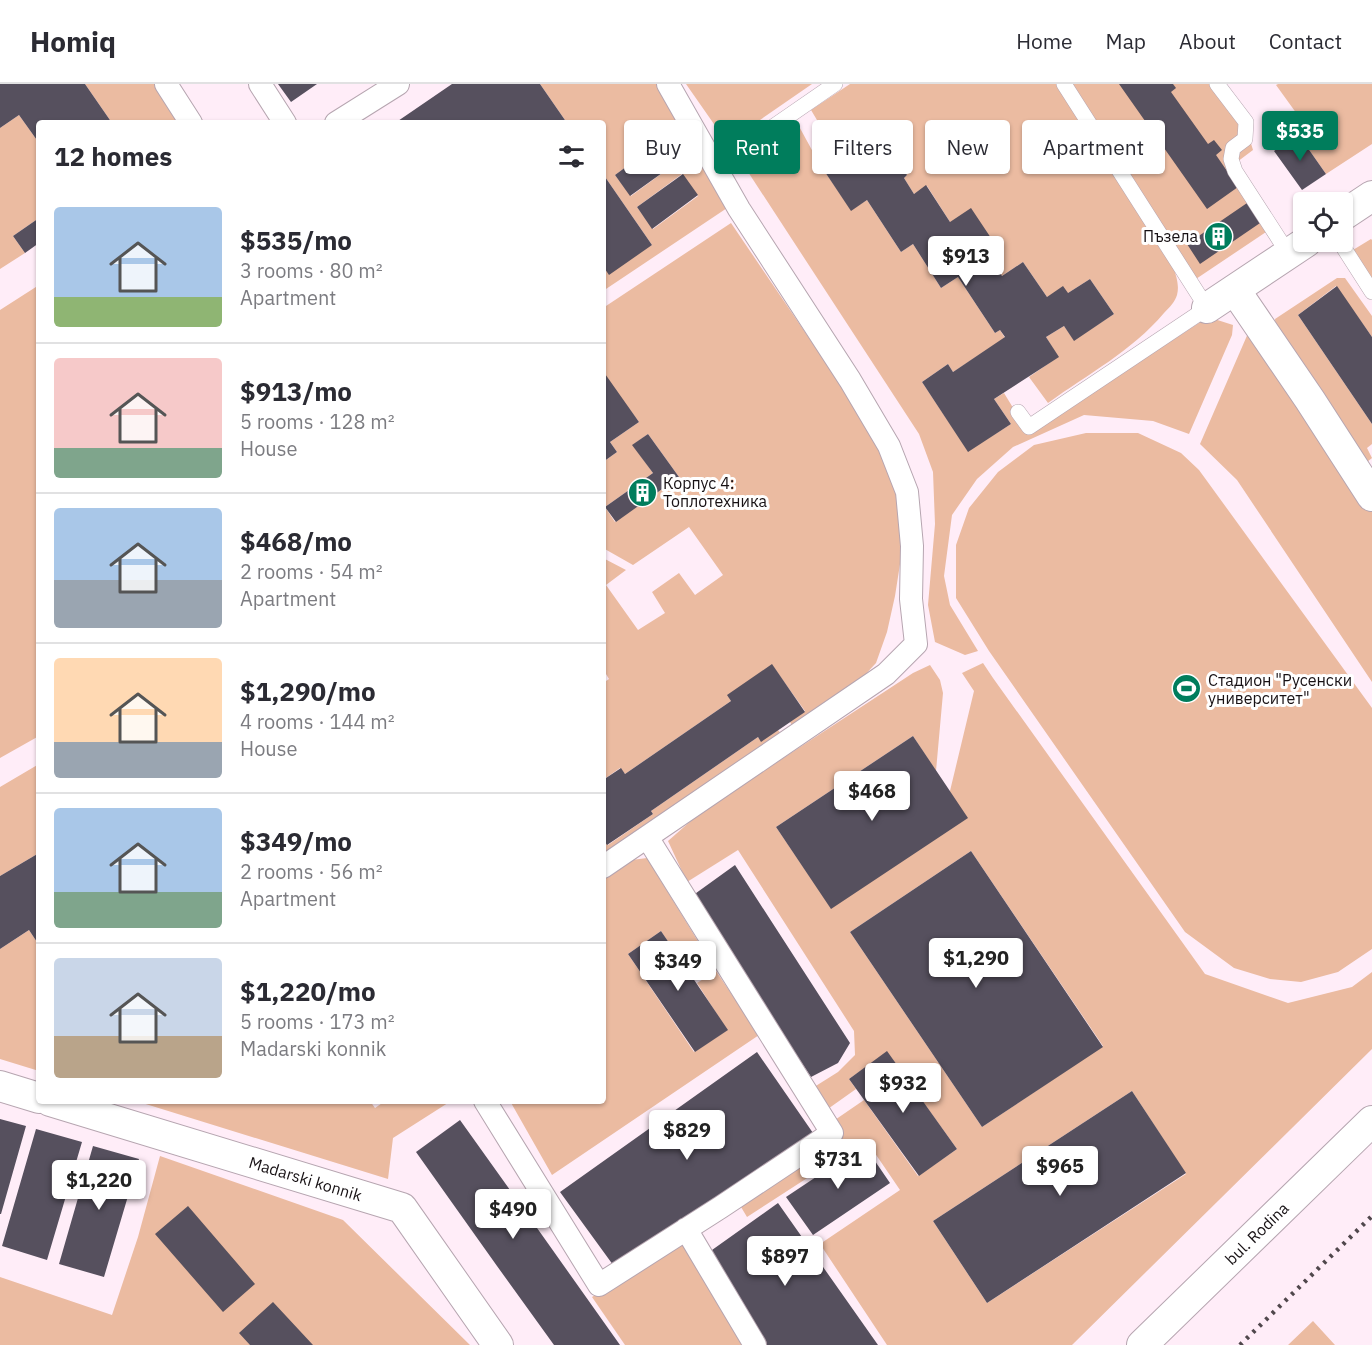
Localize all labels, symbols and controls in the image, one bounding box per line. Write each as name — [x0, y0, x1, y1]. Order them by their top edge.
text: Homiq — [30, 23, 116, 60]
text: Home — [1016, 27, 1073, 55]
text: Map — [1106, 27, 1146, 55]
text: About — [1179, 27, 1236, 55]
text: Contact — [1269, 27, 1342, 55]
pin: $535 — [1264, 111, 1336, 162]
text: $535 — [1276, 117, 1324, 144]
chip: Buy — [624, 120, 702, 174]
chip: Rent — [714, 120, 800, 174]
chip: Filters — [812, 120, 913, 174]
chip: New — [925, 120, 1010, 174]
chip: Apartment — [1022, 120, 1165, 174]
text: 12 homes — [54, 139, 172, 173]
icon: filters — [555, 140, 588, 173]
map controls — [1293, 192, 1353, 252]
button: locate — [1293, 192, 1353, 252]
building icon: Пъзела — [1203, 220, 1235, 252]
text: $535/mo — [240, 223, 352, 257]
place label: Пъзела — [1143, 226, 1198, 246]
icon: home — [102, 231, 174, 303]
pin: $913 — [930, 236, 1002, 287]
text: $913 — [942, 242, 990, 269]
text: 3 rooms · 80 m² — [240, 257, 383, 284]
text: Apartment — [240, 284, 336, 311]
text: $913/mo — [240, 374, 352, 408]
icon: home — [102, 382, 174, 454]
text: 5 rooms · 128 m² — [240, 408, 395, 435]
text: House — [240, 435, 297, 462]
place label: Корпус 4: Топлотехника — [663, 473, 768, 511]
building icon: Корпус 4: Топлотехника — [626, 476, 658, 508]
text: $468/mo — [240, 524, 352, 558]
icon: home — [102, 532, 174, 604]
text: 2 rooms · 54 m² — [240, 558, 383, 585]
text: Apartment — [240, 585, 336, 612]
place label: Стадион "Русенски университет" — [1208, 670, 1352, 708]
sports icon: Стадион "Русенски университет" — [1171, 673, 1203, 705]
text: $1,290/mo — [240, 674, 376, 708]
icon: home — [102, 682, 174, 754]
text: 4 rooms · 144 m² — [240, 708, 395, 735]
text: House — [240, 735, 297, 762]
pin: $468 — [836, 771, 908, 822]
text: $468 — [848, 777, 896, 804]
text: $349/mo — [240, 824, 352, 858]
icon: home — [102, 832, 174, 904]
text: 2 rooms · 56 m² — [240, 858, 383, 885]
text: Apartment — [240, 885, 336, 912]
pin: $1,290 — [927, 938, 1025, 989]
pin: $349 — [642, 941, 714, 992]
text: $1,290 — [943, 944, 1009, 971]
text: $349 — [654, 947, 702, 974]
text: $1,220/mo — [240, 974, 376, 1008]
icon: home — [102, 982, 174, 1054]
text: 5 rooms · 173 m² — [240, 1008, 395, 1035]
text: Madarski konnik — [240, 1035, 386, 1062]
pin: $932 — [867, 1063, 939, 1114]
text: $932 — [879, 1069, 927, 1096]
pin: $829 — [651, 1110, 723, 1161]
text: $829 — [663, 1116, 711, 1143]
pin: $731 — [802, 1139, 874, 1190]
text: $731 — [814, 1145, 862, 1172]
pin: $965 — [1024, 1146, 1096, 1197]
street label: Madarski konnik — [247, 1152, 365, 1205]
text: $965 — [1036, 1152, 1084, 1179]
pin: $1,220 — [50, 1160, 148, 1211]
text: $1,220 — [66, 1166, 132, 1193]
pin: $490 — [477, 1189, 549, 1240]
text: $490 — [489, 1195, 537, 1222]
street label: bul. Rodina — [1221, 1198, 1293, 1269]
pin: $897 — [749, 1236, 821, 1287]
text: $897 — [761, 1242, 809, 1269]

